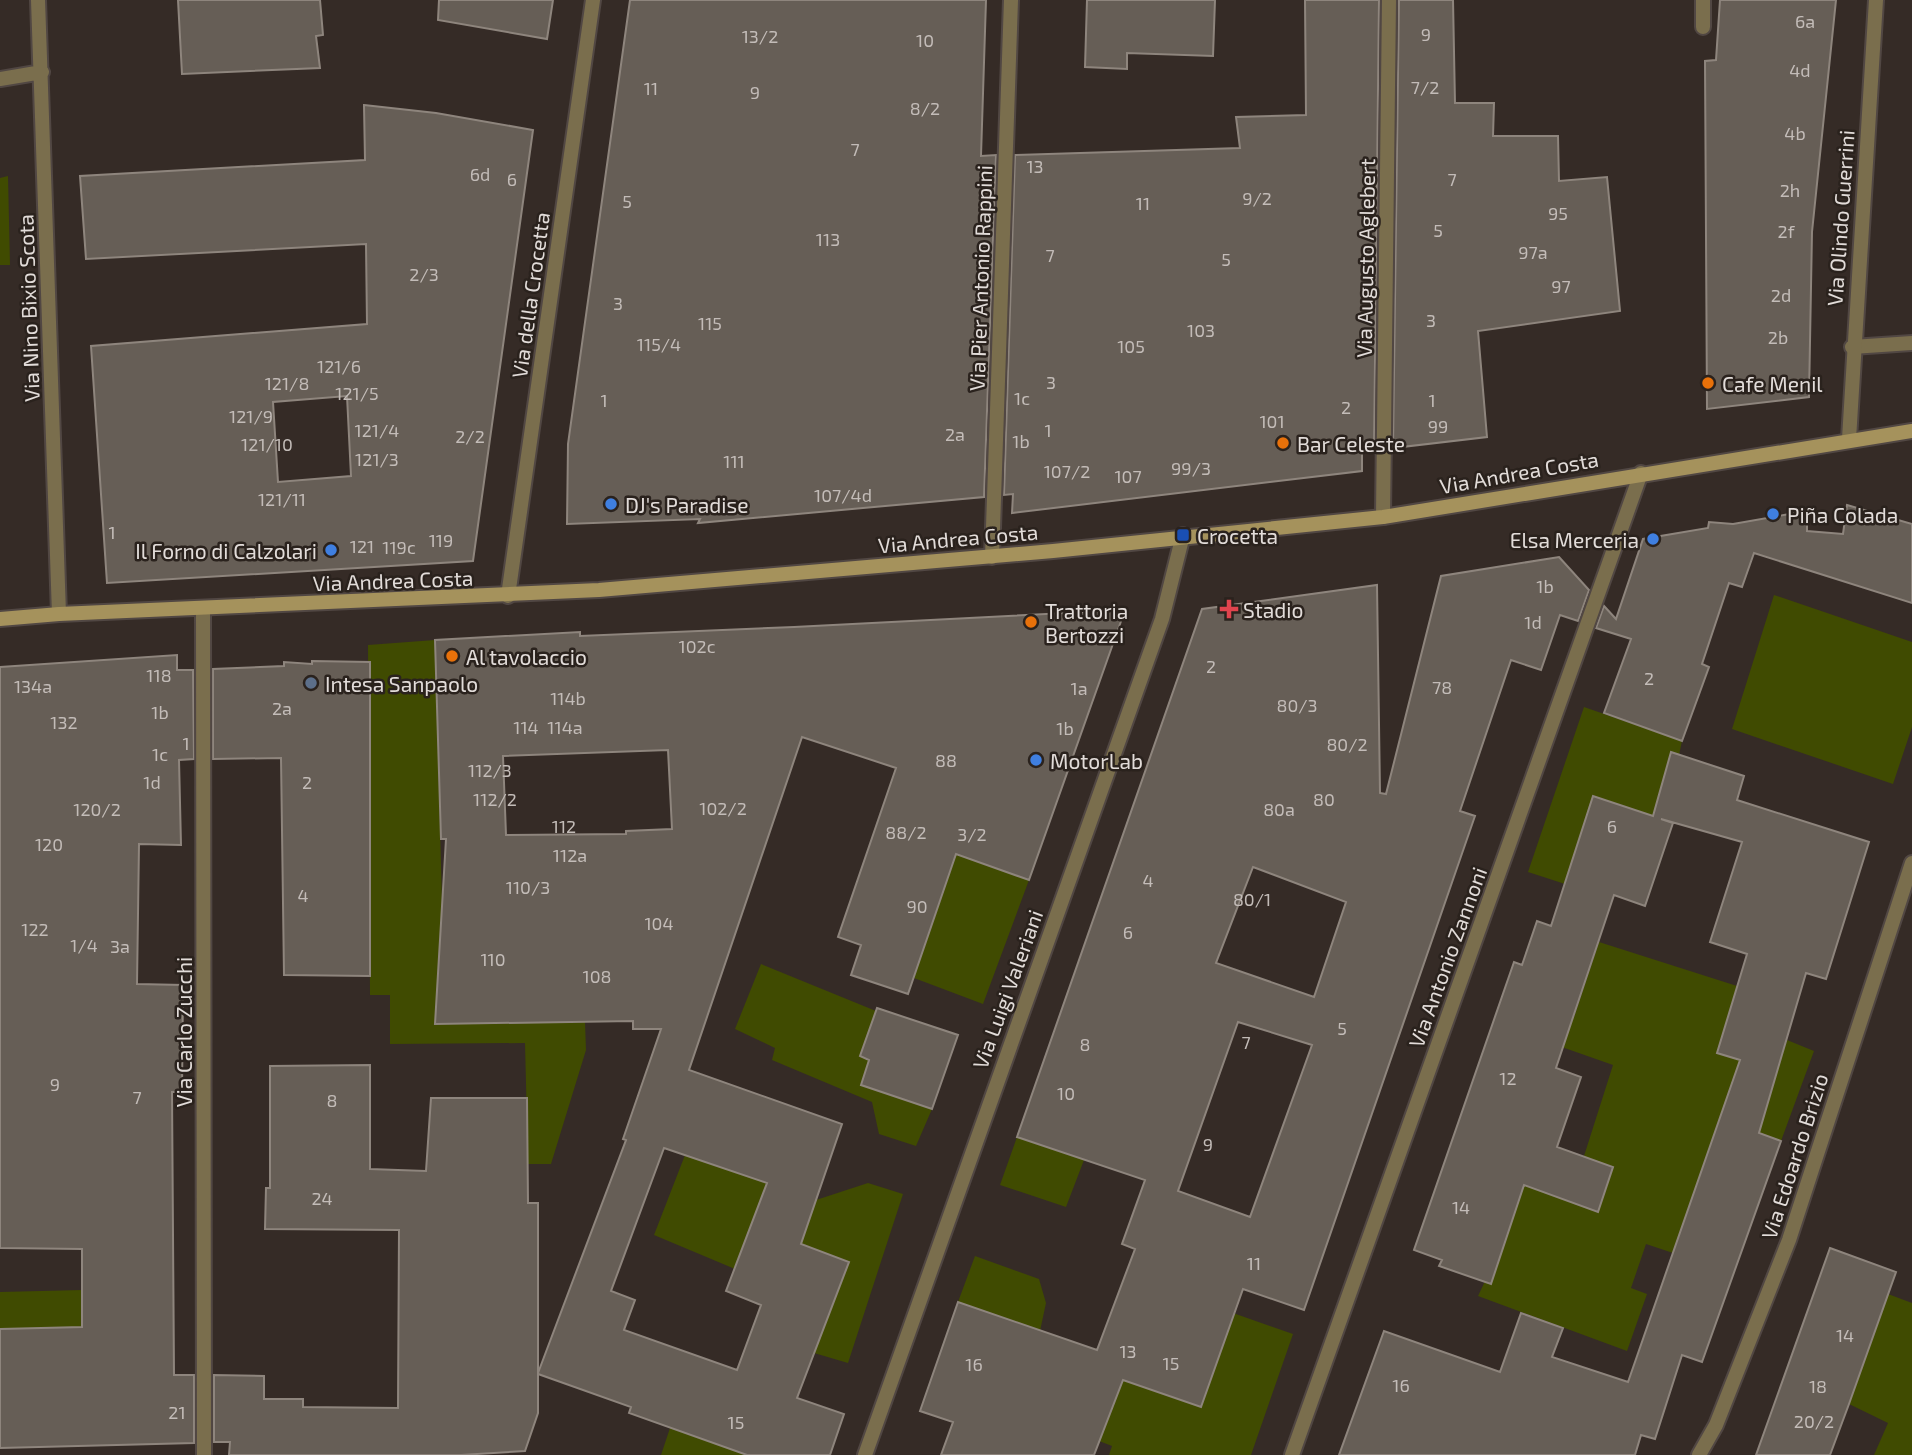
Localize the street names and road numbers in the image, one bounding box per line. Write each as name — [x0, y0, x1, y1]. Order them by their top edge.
street label: Via Olindo Guerrini — [1821, 129, 1859, 307]
street label: Via Augusto Aglebert — [1351, 158, 1379, 358]
street label: Via Pier Antonio Rappini — [964, 165, 996, 391]
street label: Via della Crocetta — [506, 210, 554, 380]
street label: Via Nino Bixio Scota — [12, 214, 44, 402]
street label: Via Andrea Costa — [1438, 446, 1600, 498]
street label: Via Andrea Costa — [877, 519, 1039, 557]
street label: Via Andrea Costa — [312, 565, 474, 595]
street label: Via Antonio Zannoni — [1403, 863, 1491, 1051]
street label: Via Luigi Valeriani — [967, 906, 1047, 1072]
street label: Via Carlo Zucchi — [171, 957, 196, 1107]
street label: Via Edoardo Brizio — [1755, 1070, 1833, 1242]

